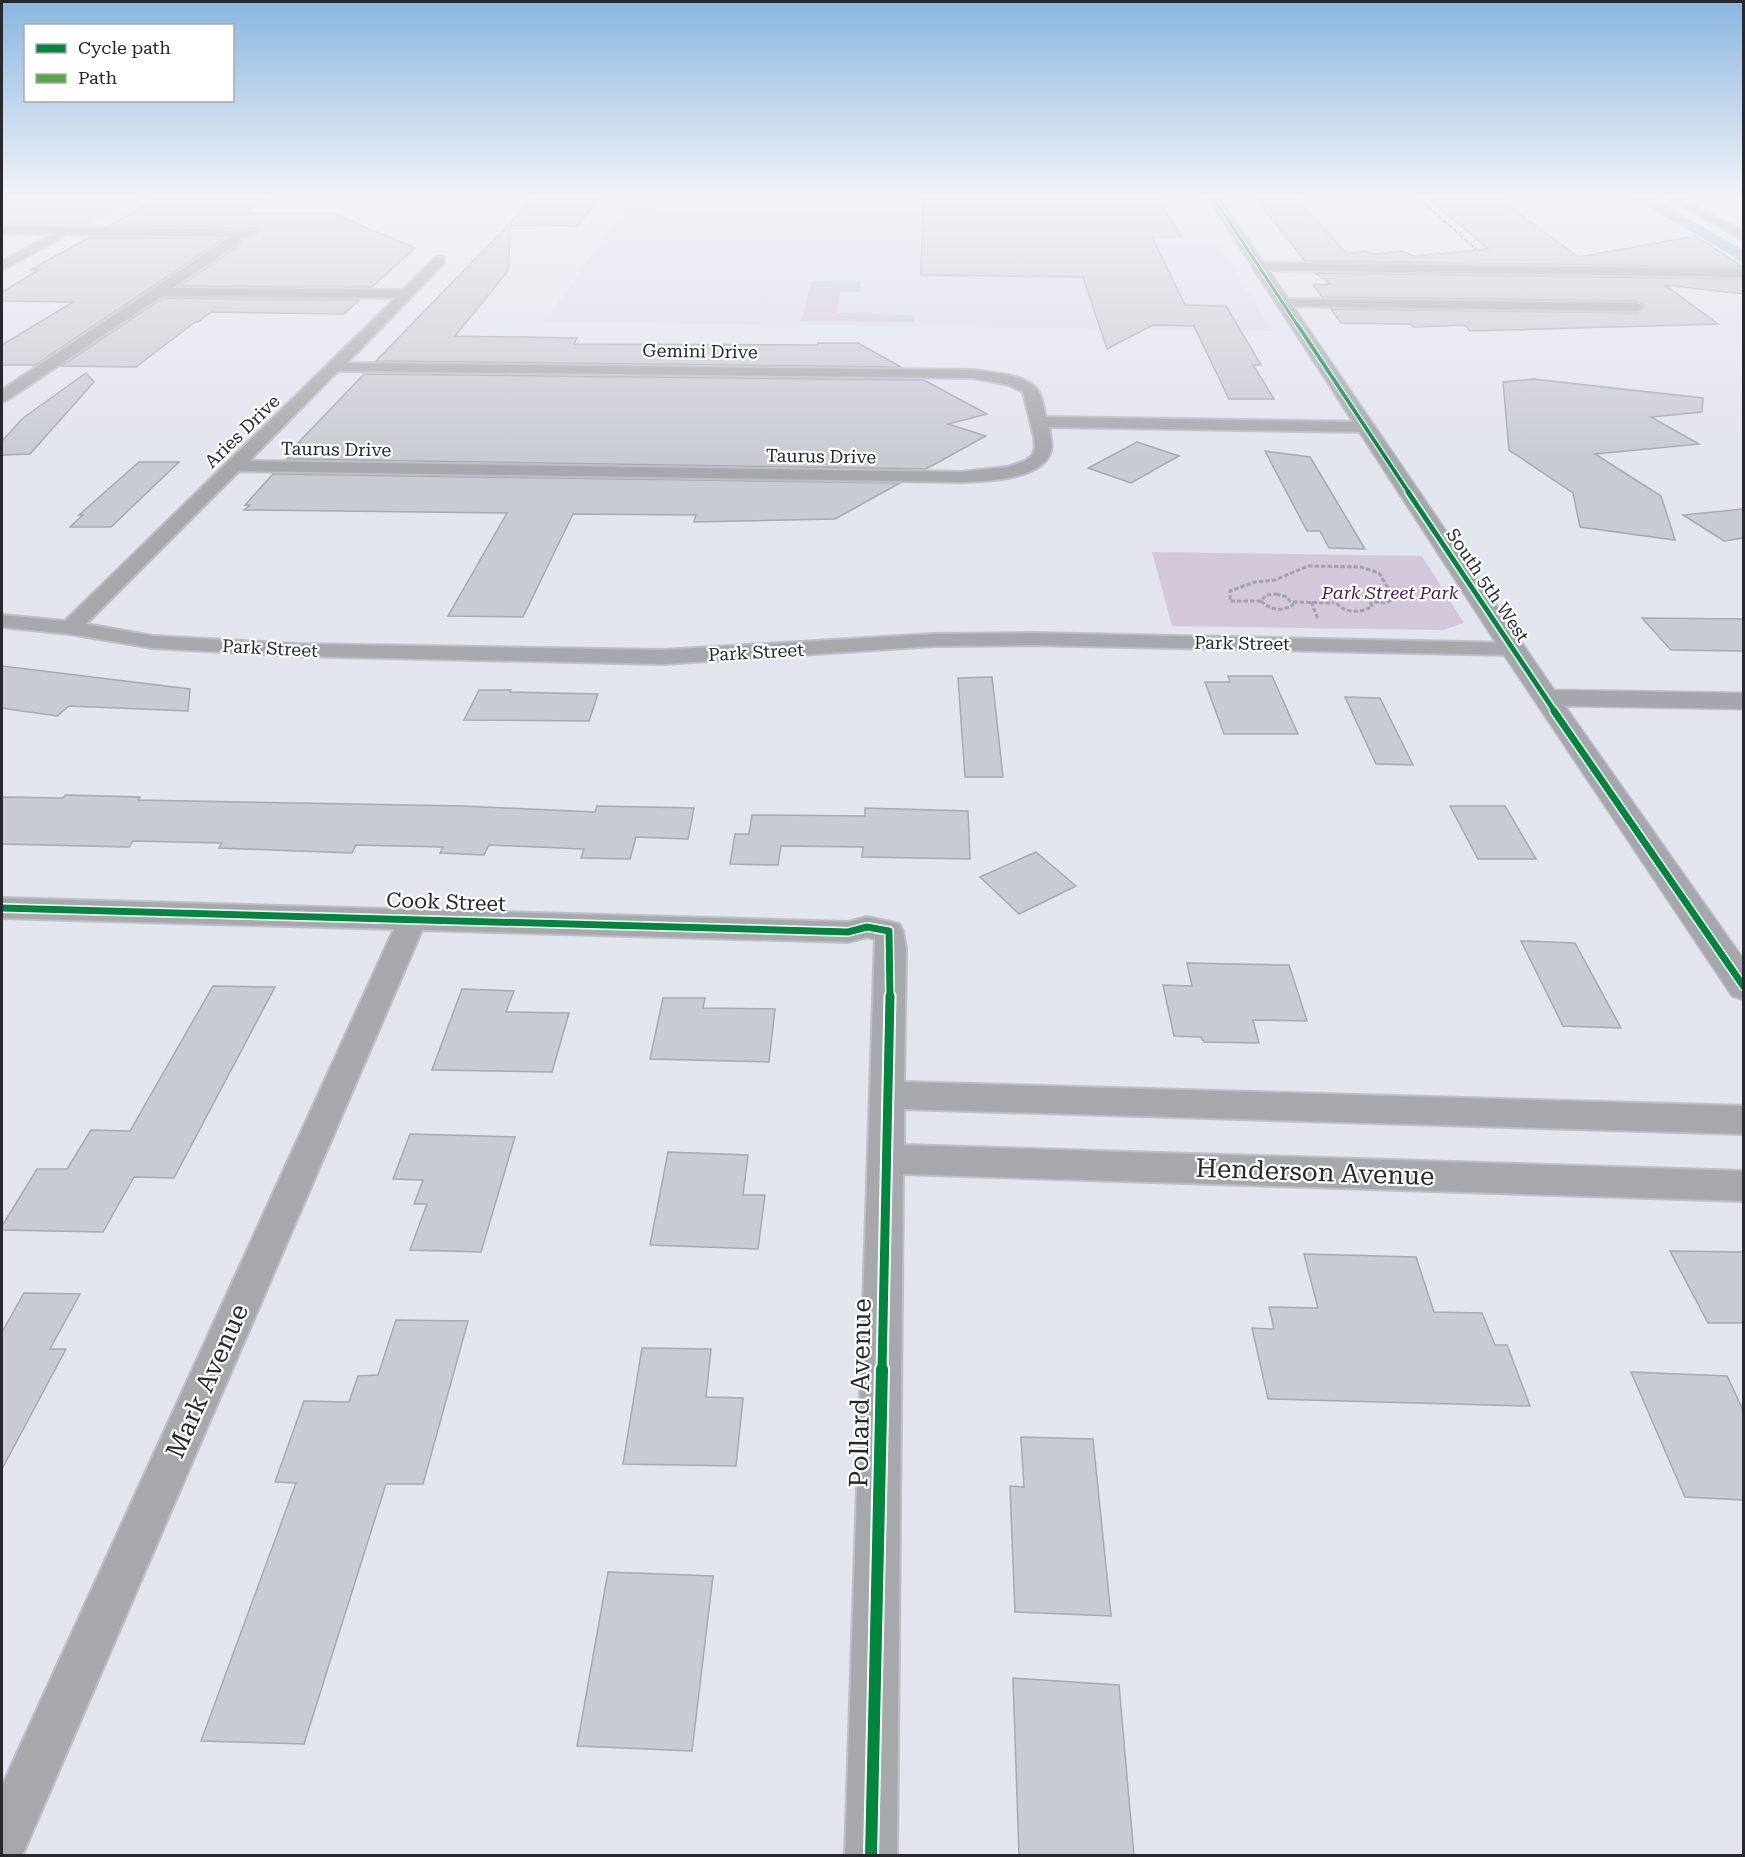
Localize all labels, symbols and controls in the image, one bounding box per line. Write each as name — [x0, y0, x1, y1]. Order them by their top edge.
legend — [24, 24, 234, 102]
text: Cycle path — [78, 37, 171, 58]
text: Path — [78, 67, 117, 88]
street label: Gemini Drive — [642, 339, 758, 363]
street label: Aries Drive — [200, 390, 284, 472]
street label: Taurus Drive — [281, 438, 392, 460]
street label: Taurus Drive — [766, 445, 877, 467]
street label: South 5th West — [1442, 524, 1534, 646]
park label: Park Street Park — [1321, 582, 1459, 603]
street label: Park Street — [1194, 632, 1290, 654]
street label: Park Street — [222, 635, 319, 661]
street label: Park Street — [708, 639, 805, 665]
street label: Cook Street — [386, 888, 506, 916]
street label: Henderson Avenue — [1195, 1153, 1435, 1191]
street label: Pollard Avenue — [843, 1298, 877, 1488]
street label: Mark Avenue — [160, 1299, 254, 1463]

